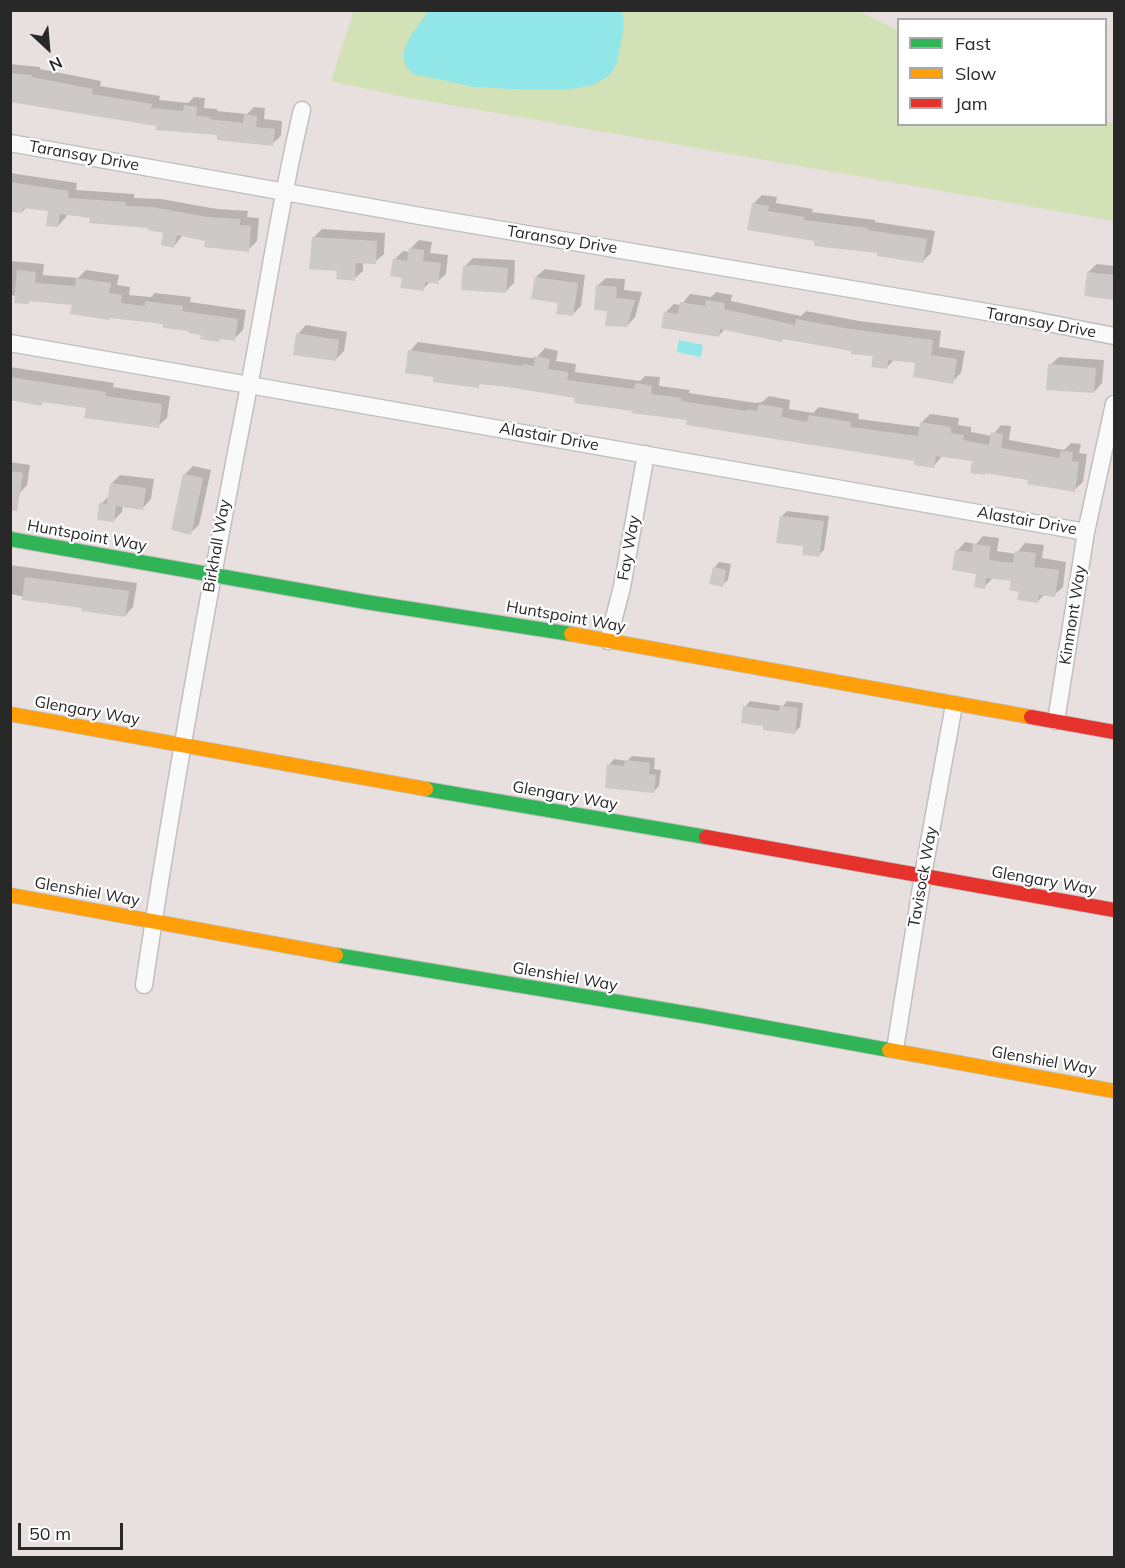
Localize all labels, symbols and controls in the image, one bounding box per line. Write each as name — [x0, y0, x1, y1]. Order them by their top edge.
north arrow — [18, 18, 78, 78]
legend — [897, 18, 1107, 126]
text: Fast — [955, 32, 991, 55]
text: N — [46, 53, 66, 76]
text: Slow — [955, 62, 996, 85]
text: Jam — [955, 92, 988, 115]
street label: Taransay Drive — [27, 137, 141, 175]
street label: Taransay Drive — [505, 222, 619, 258]
street label: Taransay Drive — [984, 304, 1098, 342]
street label: Alastair Drive — [498, 419, 600, 455]
street label: Birkhall Way — [199, 498, 235, 594]
street label: Alastair Drive — [976, 503, 1078, 539]
street label: Fay Way — [614, 514, 644, 582]
street label: Huntspoint Way — [26, 516, 148, 556]
street label: Kinmont Way — [1056, 564, 1090, 666]
street label: Huntspoint Way — [505, 597, 627, 637]
street label: Glengary Way — [33, 692, 141, 730]
street label: Glengary Way — [511, 777, 619, 815]
street label: Tavisock Way — [905, 825, 941, 929]
street label: Glengary Way — [990, 862, 1098, 900]
street label: Glenshiel Way — [33, 873, 141, 911]
street label: Glenshiel Way — [511, 958, 619, 996]
street label: Glenshiel Way — [990, 1042, 1098, 1080]
scale bar — [21, 1511, 126, 1549]
text: 50 m — [29, 1522, 71, 1545]

